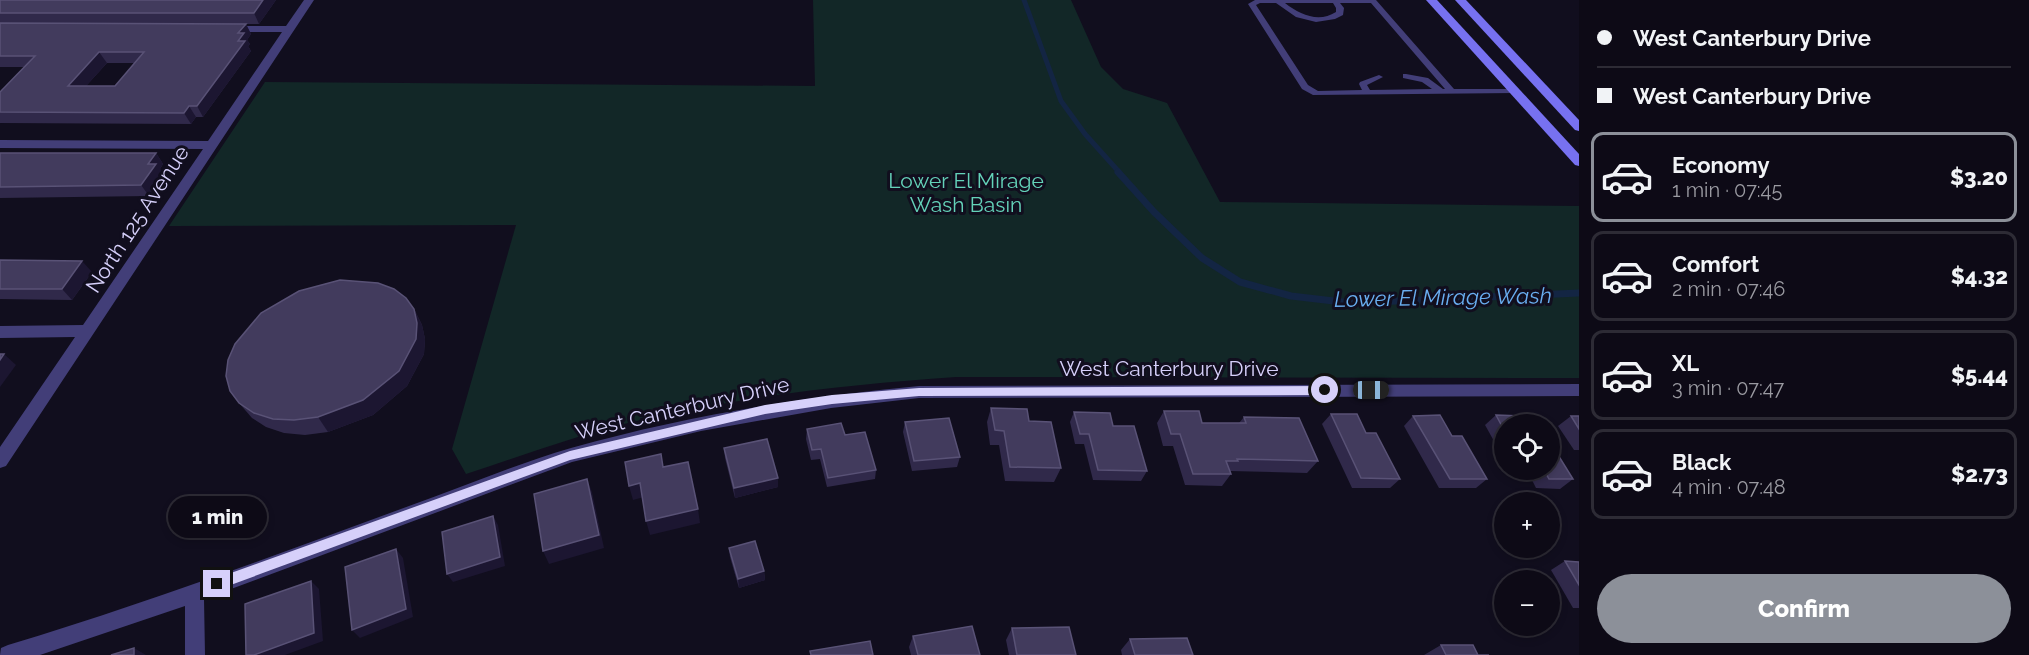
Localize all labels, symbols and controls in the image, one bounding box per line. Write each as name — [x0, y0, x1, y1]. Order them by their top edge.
text: West Canterbury Drive — [1633, 25, 1871, 51]
text: West Canterbury Drive — [1633, 83, 1871, 109]
street label: North 125 Avenue — [80, 141, 194, 297]
icon: car — [1600, 150, 1654, 204]
text: Economy — [1672, 152, 1770, 178]
text: $3.20 — [1950, 164, 2008, 190]
park label: Lower El Mirage Wash Basin — [888, 168, 1044, 217]
text: 1 min · 07:45 — [1672, 178, 1782, 202]
icon: car — [1600, 249, 1654, 303]
text: Comfort — [1672, 251, 1759, 277]
text: $4.32 — [1951, 263, 2008, 289]
text: 2 min · 07:46 — [1672, 277, 1785, 301]
water label: Lower El Mirage Wash — [1334, 282, 1552, 312]
icon: car — [1600, 348, 1654, 402]
text: XL — [1672, 350, 1699, 376]
street label: West Canterbury Drive — [1059, 356, 1279, 381]
text: $5.44 — [1951, 362, 2008, 388]
street label: West Canterbury Drive — [572, 371, 792, 445]
route start — [1311, 376, 1338, 403]
text: 3 min · 07:47 — [1672, 376, 1784, 400]
car — [1353, 381, 1389, 399]
map controls — [1494, 414, 1560, 636]
button: locate — [1494, 414, 1560, 480]
icon: car — [1600, 447, 1654, 501]
text: Black — [1672, 449, 1731, 475]
text: $2.73 — [1951, 461, 2008, 487]
text: 4 min · 07:48 — [1672, 475, 1786, 499]
button: + — [1494, 492, 1560, 558]
callout: 1 min — [168, 497, 266, 539]
text: 1 min — [192, 505, 243, 529]
route end — [203, 570, 230, 597]
button: − — [1494, 570, 1560, 636]
button: Confirm — [1597, 574, 2011, 643]

